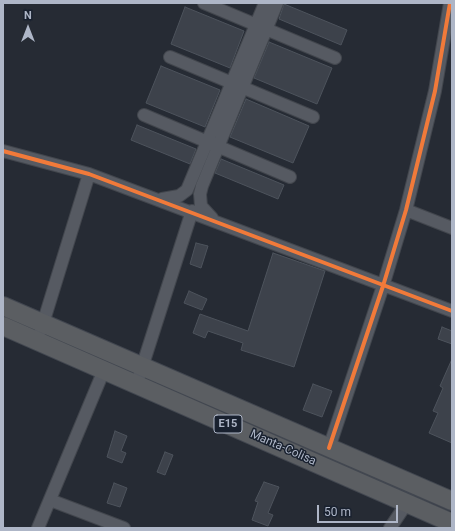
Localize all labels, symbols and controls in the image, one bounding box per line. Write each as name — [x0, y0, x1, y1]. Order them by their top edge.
north arrow — [8, 8, 48, 48]
text: N — [24, 9, 32, 22]
road number: E15 — [214, 415, 242, 433]
street label: Manta-Colisa — [248, 427, 318, 469]
scale bar — [319, 497, 400, 523]
text: 50 m — [324, 505, 351, 519]

